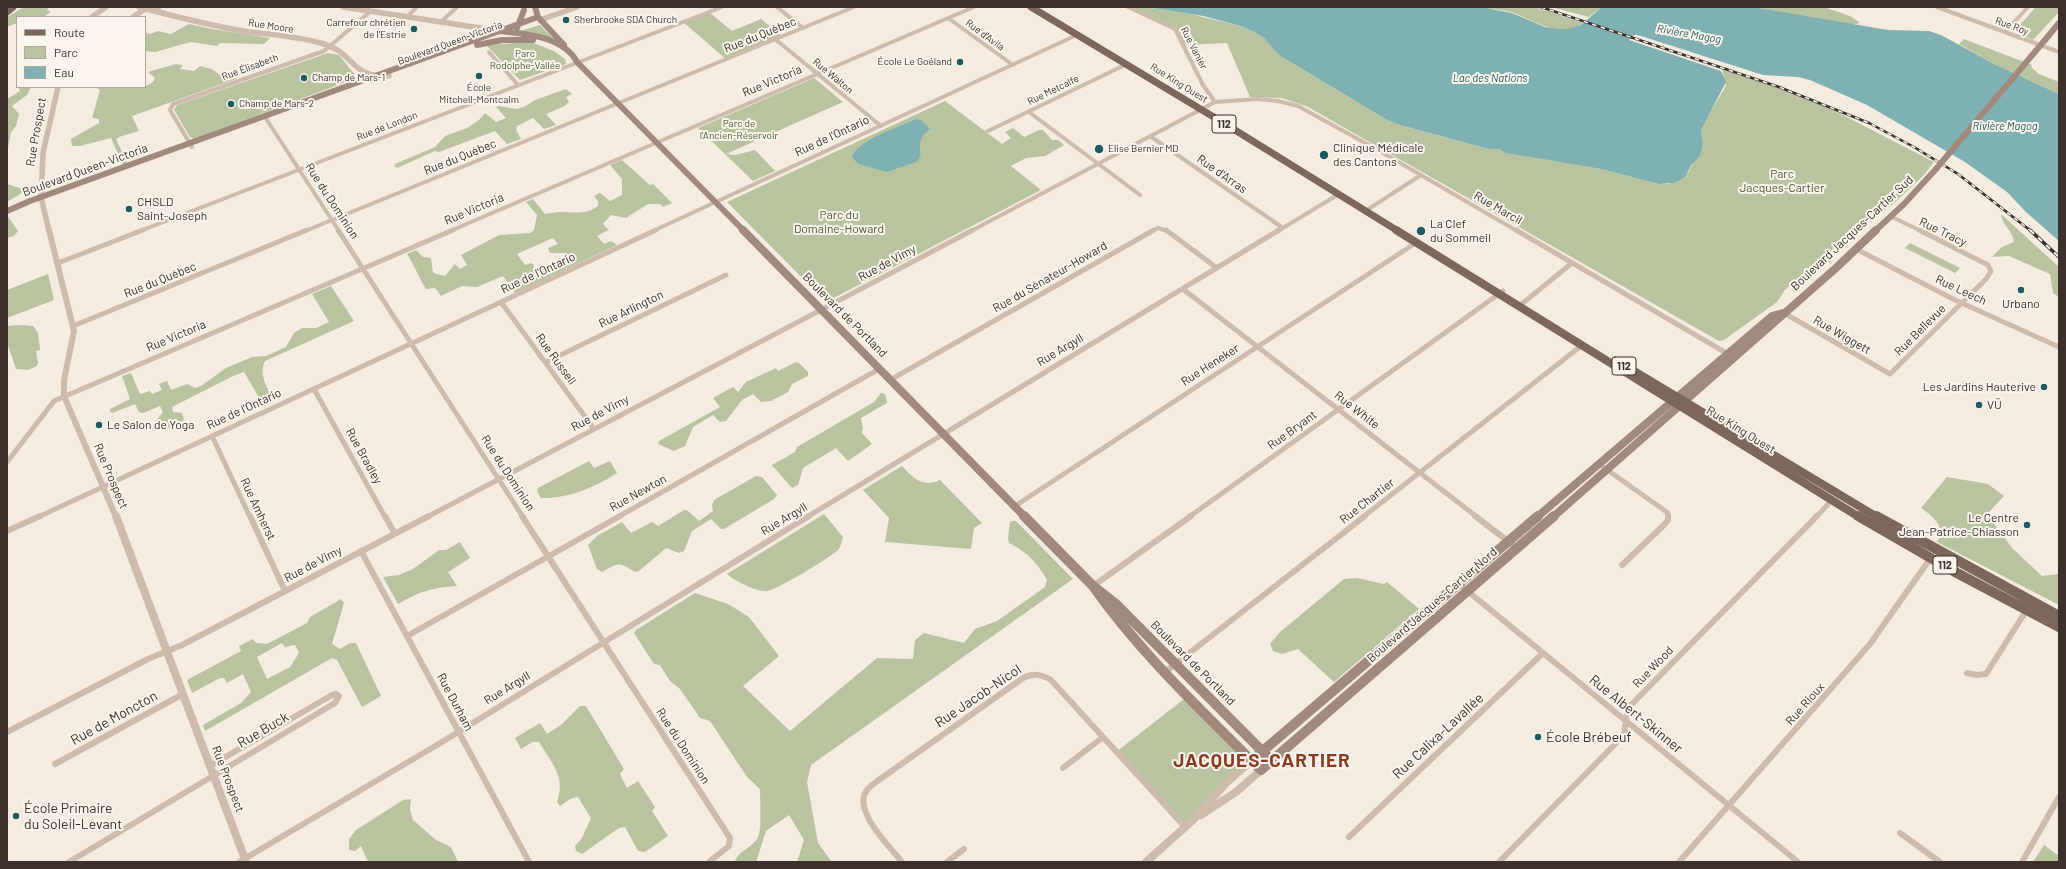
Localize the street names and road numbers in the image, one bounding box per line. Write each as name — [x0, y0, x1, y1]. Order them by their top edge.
street label: Rue du Québec — [722, 14, 798, 56]
street label: Rue Roy — [1994, 14, 2030, 38]
street label: Rue Moore — [247, 16, 295, 36]
street label: Rue d'Avila — [963, 17, 1007, 53]
street label: Boulevard Queen-Victoria — [396, 18, 504, 68]
street label: Rue Vanier — [1178, 25, 1210, 71]
street label: Rue Élisabeth — [220, 51, 280, 83]
street label: Rue Walton — [810, 56, 856, 96]
street label: Rue King Ouest — [1148, 61, 1210, 105]
street label: Rue Victoria — [740, 62, 804, 100]
street label: Rue Metcalfe — [1025, 72, 1081, 108]
street label: Rue Prospect — [23, 96, 49, 168]
street label: Rue de London — [355, 109, 419, 143]
street label: Rue de l'Ontario — [792, 112, 872, 160]
road number: 112 — [1212, 115, 1236, 133]
street label: Rue du Québec — [422, 136, 498, 178]
street label: Boulevard Queen-Victoria — [20, 141, 150, 199]
street label: Rue d'Arras — [1194, 152, 1250, 196]
street label: Rue du Dominion — [302, 160, 362, 242]
street label: Boulevard Jacques-Cartier Sud — [1788, 172, 1916, 294]
street label: Rue Marcil — [1471, 188, 1525, 228]
street label: Rue Victoria — [442, 190, 506, 228]
street label: Rue Tracy — [1917, 214, 1969, 250]
street label: Rue du Sénateur-Howard — [990, 238, 1110, 316]
street label: Rue de Vimy — [856, 242, 918, 284]
street label: Rue de l'Ontario — [498, 249, 578, 297]
street label: Rue du Québec — [122, 259, 198, 301]
street label: Boulevard de Portland — [800, 270, 890, 360]
street label: Rue Leech — [1933, 272, 1989, 308]
street label: Rue Arlington — [596, 287, 666, 331]
street label: Rue Bellevue — [1891, 301, 1949, 359]
street label: Rue Wiggett — [1811, 313, 1873, 357]
street label: Rue Victoria — [144, 317, 208, 355]
street label: Rue Russell — [533, 331, 579, 387]
street label: Rue Argyll — [1034, 331, 1086, 369]
street label: Rue Heneker — [1178, 341, 1242, 389]
road number: 112 — [1612, 357, 1636, 375]
street label: Rue de l'Ontario — [204, 385, 284, 433]
street label: Rue White — [1332, 388, 1382, 432]
street label: Rue de Vimy — [569, 392, 631, 434]
street label: Rue King Ouest — [1704, 403, 1778, 457]
street label: Rue Bryant — [1265, 407, 1319, 453]
street label: Rue Bradley — [343, 426, 385, 486]
street label: Rue du Dominion — [478, 432, 538, 514]
street label: Rue Prospect — [91, 441, 131, 511]
street label: Rue Newton — [607, 471, 669, 515]
street label: Rue Chartier — [1337, 475, 1397, 527]
street label: Rue Amherst — [237, 476, 279, 542]
street label: Rue Argyll — [758, 500, 810, 538]
street label: Rue de Vimy — [282, 543, 344, 585]
street label: Boulevard Jacques-Cartier Nord — [1364, 545, 1500, 665]
road number: 112 — [1933, 556, 1957, 574]
street label: Boulevard de Portland — [1148, 618, 1238, 708]
street label: Rue Wood — [1630, 643, 1676, 691]
street label: Rue Jacob-Nicol — [932, 661, 1024, 731]
street label: Rue Argyll — [481, 668, 533, 708]
street label: Rue Durham — [434, 671, 476, 733]
street label: Rue Albert-Skinner — [1586, 671, 1686, 757]
street label: Rue Rioux — [1783, 680, 1827, 728]
street label: Rue de Moncton — [68, 687, 160, 749]
street label: Rue Calixa-Lavallée — [1389, 690, 1487, 782]
street label: Rue du Dominion — [653, 705, 713, 787]
street label: Rue Buck — [234, 709, 292, 751]
street label: Rue Prospect — [209, 744, 247, 814]

